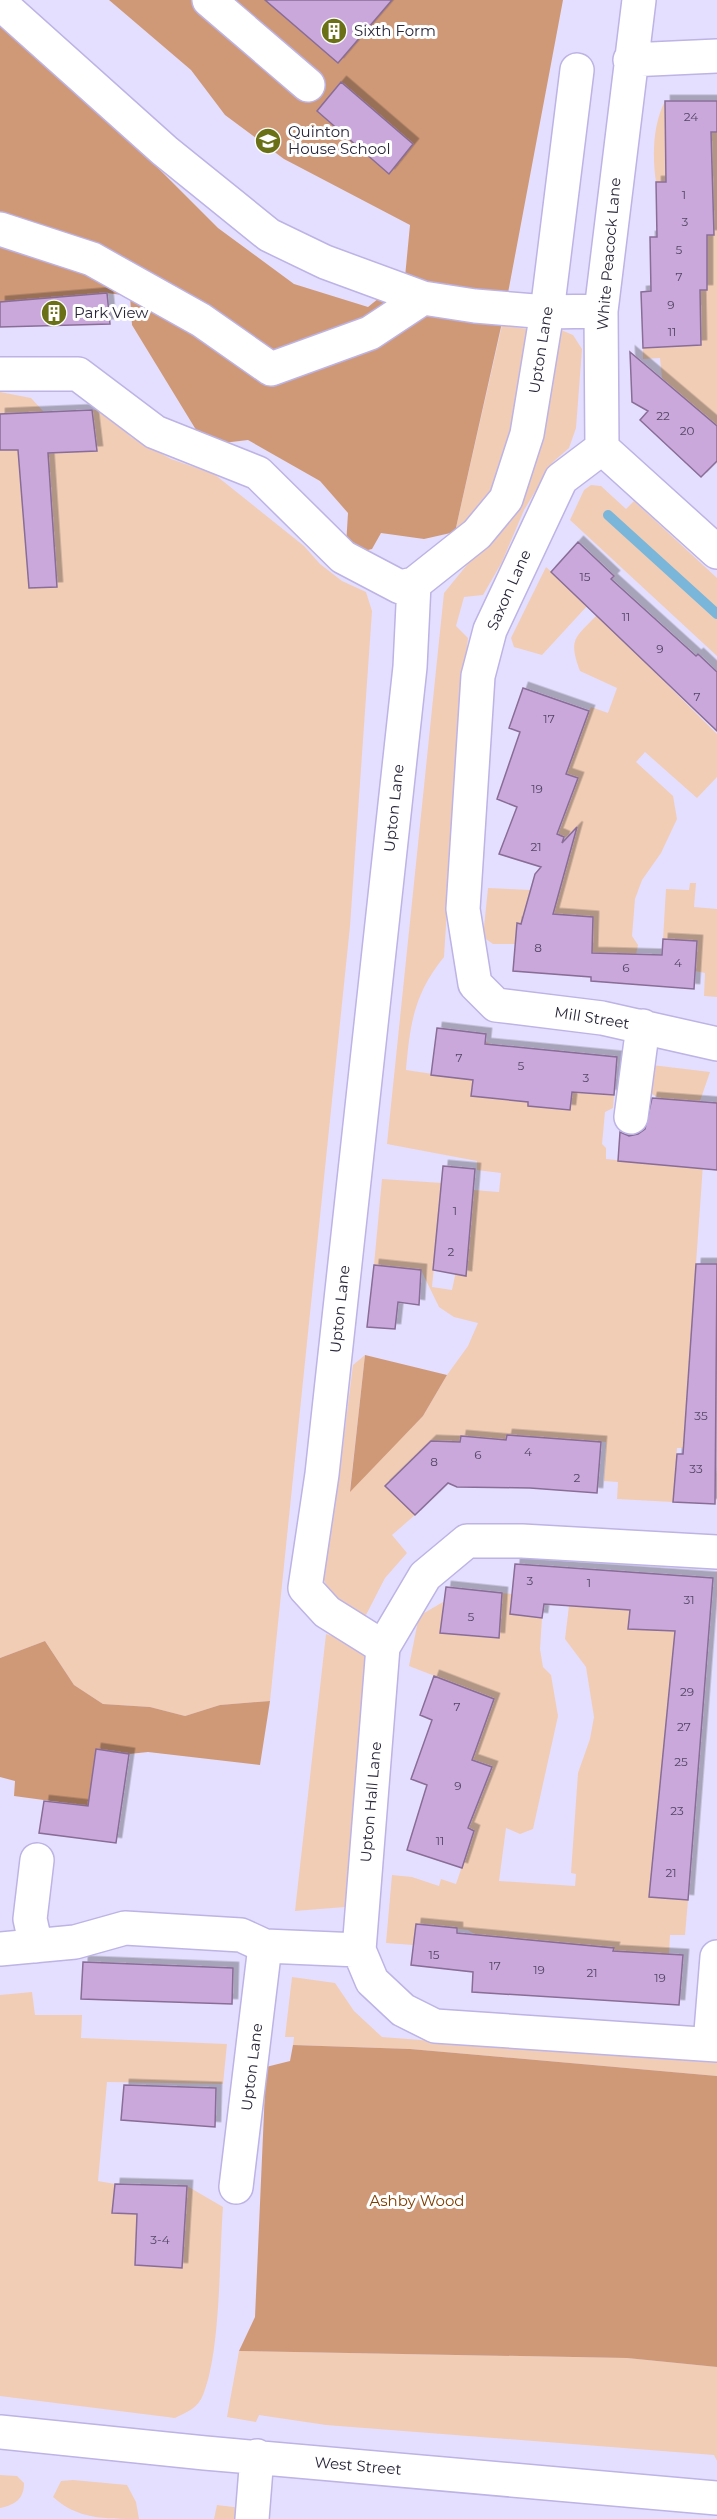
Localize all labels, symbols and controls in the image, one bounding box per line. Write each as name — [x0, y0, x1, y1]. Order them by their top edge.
building icon: Sixth Form — [319, 16, 349, 46]
place label: Sixth Form — [354, 21, 436, 40]
house number: 24 — [684, 109, 698, 124]
place label: Quinton House School — [288, 122, 391, 158]
school or university icon: Quinton House School — [253, 126, 283, 156]
street label: White Peacock Lane — [592, 177, 625, 331]
house number: 1 — [682, 187, 686, 202]
house number: 3 — [682, 214, 689, 229]
house number: 5 — [676, 242, 683, 257]
house number: 7 — [675, 269, 683, 284]
house number: 9 — [667, 297, 675, 312]
building icon: Park View — [39, 298, 69, 328]
place label: Park View — [74, 303, 149, 322]
street label: Upton Lane — [524, 305, 557, 395]
house number: 11 — [668, 324, 676, 339]
house number: 22 — [656, 408, 670, 423]
house number: 20 — [680, 423, 694, 438]
street label: Saxon Lane — [482, 547, 535, 633]
house number: 15 — [579, 569, 591, 584]
house number: 11 — [622, 609, 630, 624]
house number: 9 — [656, 641, 664, 656]
house number: 7 — [693, 689, 701, 704]
house number: 17 — [543, 711, 555, 726]
street label: Upton Lane — [379, 763, 408, 853]
house number: 19 — [531, 781, 543, 796]
house number: 21 — [530, 839, 542, 854]
house number: 8 — [534, 940, 542, 955]
house number: 4 — [674, 955, 682, 970]
house number: 6 — [622, 960, 630, 975]
street label: Mill Street — [553, 1002, 631, 1033]
house number: 7 — [455, 1050, 463, 1065]
house number: 5 — [518, 1058, 525, 1073]
house number: 3 — [583, 1070, 590, 1085]
house number: 1 — [453, 1203, 457, 1218]
house number: 2 — [448, 1244, 455, 1259]
street label: Upton Lane — [325, 1264, 354, 1354]
house number: 35 — [694, 1408, 708, 1423]
house number: 4 — [524, 1444, 532, 1459]
house number: 6 — [474, 1447, 482, 1462]
house number: 8 — [430, 1454, 438, 1469]
house number: 33 — [689, 1461, 703, 1476]
house number: 2 — [574, 1470, 581, 1485]
house number: 3 — [527, 1573, 534, 1588]
house number: 1 — [587, 1575, 591, 1590]
house number: 31 — [683, 1592, 695, 1607]
house number: 5 — [468, 1609, 475, 1624]
house number: 29 — [680, 1684, 694, 1699]
house number: 7 — [453, 1699, 461, 1714]
house number: 27 — [677, 1719, 691, 1734]
street label: Upton Hall Lane — [356, 1741, 385, 1863]
house number: 25 — [674, 1754, 688, 1769]
house number: 9 — [454, 1778, 462, 1793]
house number: 23 — [670, 1803, 684, 1818]
house number: 11 — [436, 1833, 444, 1848]
house number: 21 — [665, 1865, 677, 1880]
house number: 15 — [428, 1947, 440, 1962]
house number: 17 — [489, 1958, 501, 1973]
house number: 19 — [533, 1962, 545, 1977]
house number: 21 — [586, 1965, 598, 1980]
house number: 19 — [654, 1970, 666, 1985]
street label: Upton Lane — [237, 2022, 266, 2112]
park label: Ashby Wood — [370, 2191, 464, 2210]
house number: 3-4 — [150, 2232, 170, 2247]
street label: West Street — [314, 2452, 403, 2479]

